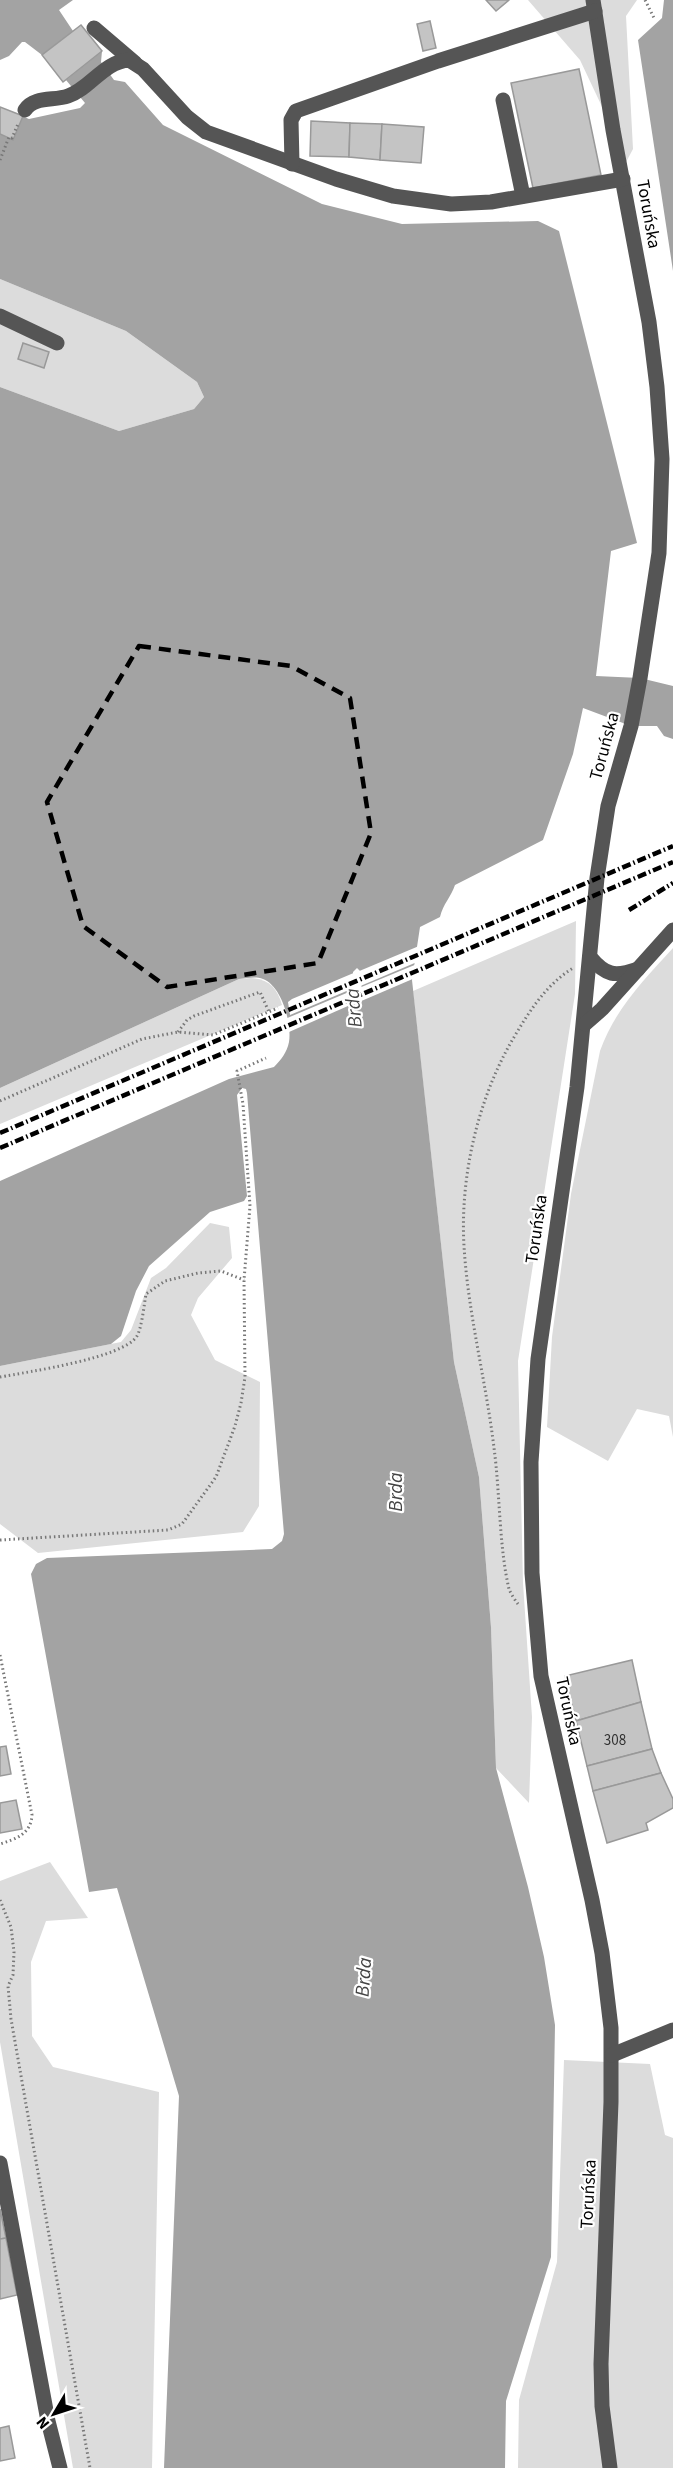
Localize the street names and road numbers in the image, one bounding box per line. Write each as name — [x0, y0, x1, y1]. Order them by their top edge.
street label: Toruńska — [630, 178, 667, 250]
street label: Toruńska — [583, 709, 626, 783]
street label: Toruńska — [519, 1193, 554, 1265]
street label: Toruńska — [549, 1675, 588, 1748]
street label: Toruńska — [574, 2159, 603, 2229]

